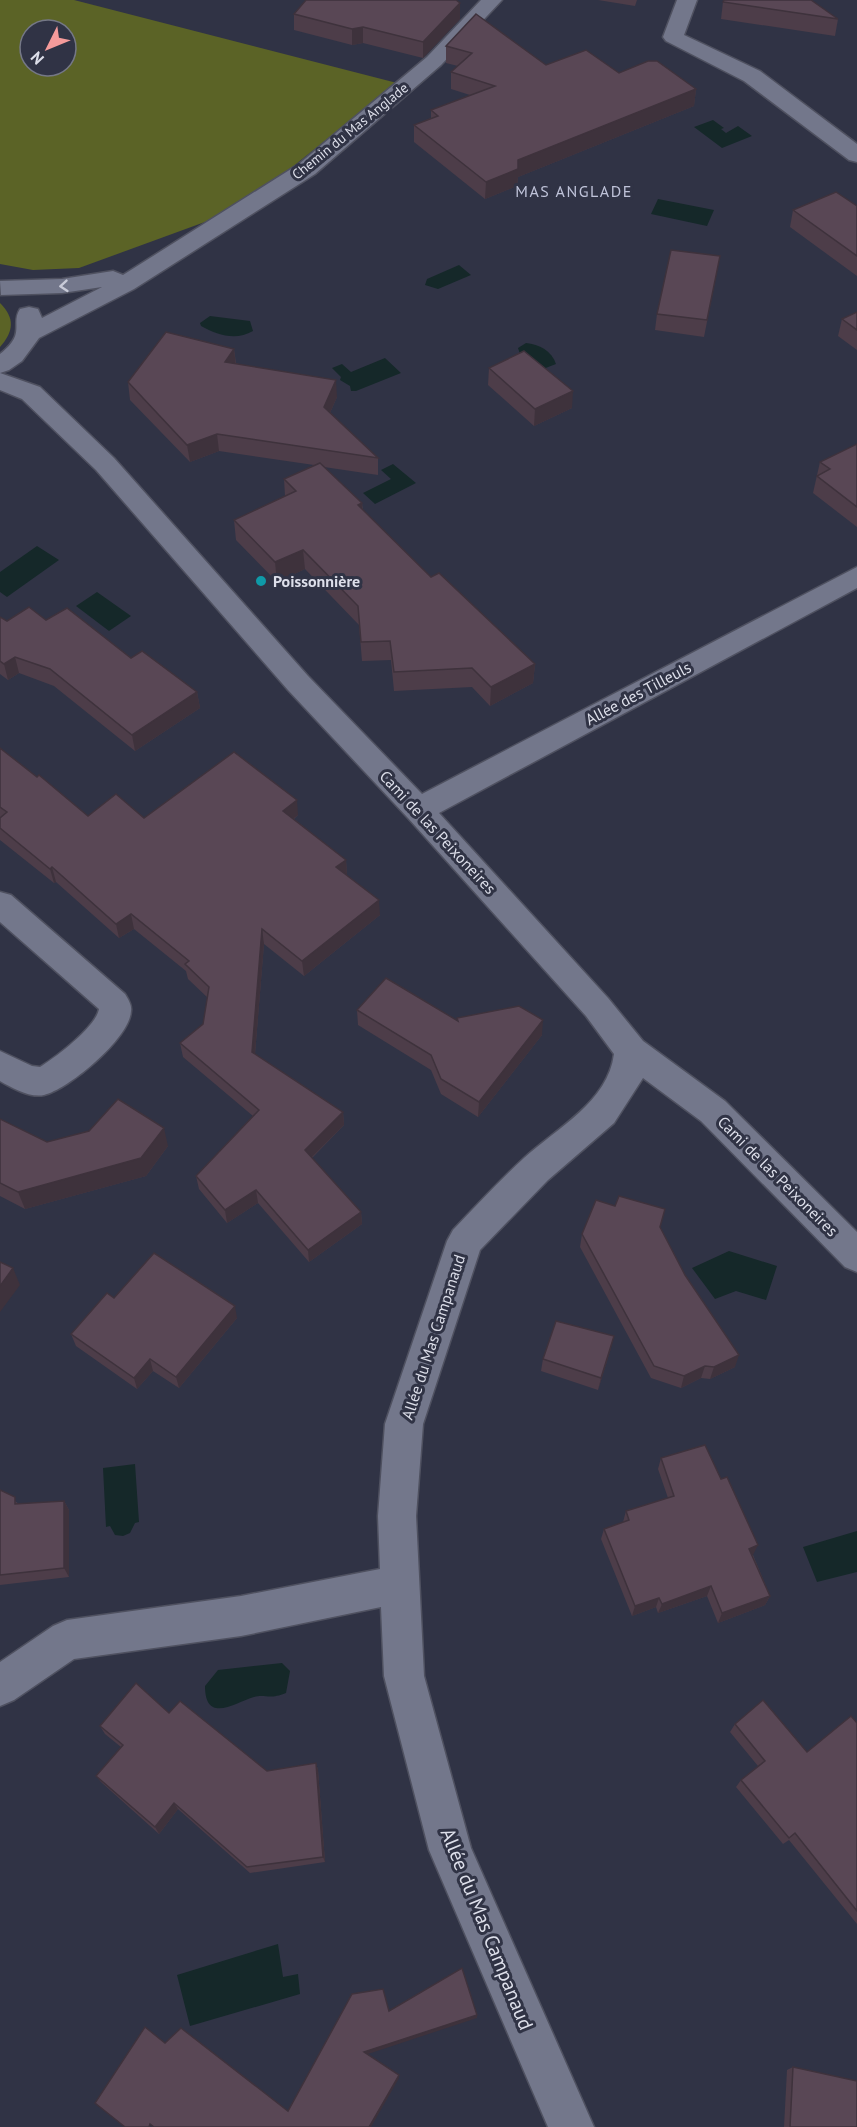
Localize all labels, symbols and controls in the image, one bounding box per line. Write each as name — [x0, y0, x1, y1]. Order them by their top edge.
north arrow — [18, 18, 78, 78]
text: N — [26, 48, 48, 69]
street label: Chemin du Mas Anglade — [288, 79, 412, 183]
district label: MAS ANGLADE — [515, 181, 633, 201]
one-way arrow — [59, 279, 68, 292]
place label: Poissonnière — [273, 571, 360, 591]
marker: Poissonnière — [254, 574, 268, 588]
street label: Allée des Tilleuls — [582, 657, 695, 729]
street label: Cami de las Peixoneires — [376, 766, 501, 898]
street label: Cami de las Peixoneires — [714, 1112, 842, 1240]
street label: Allée du Mas Campanaud — [397, 1252, 469, 1422]
street label: Allée du Mas Campanaud — [435, 1824, 539, 2034]

